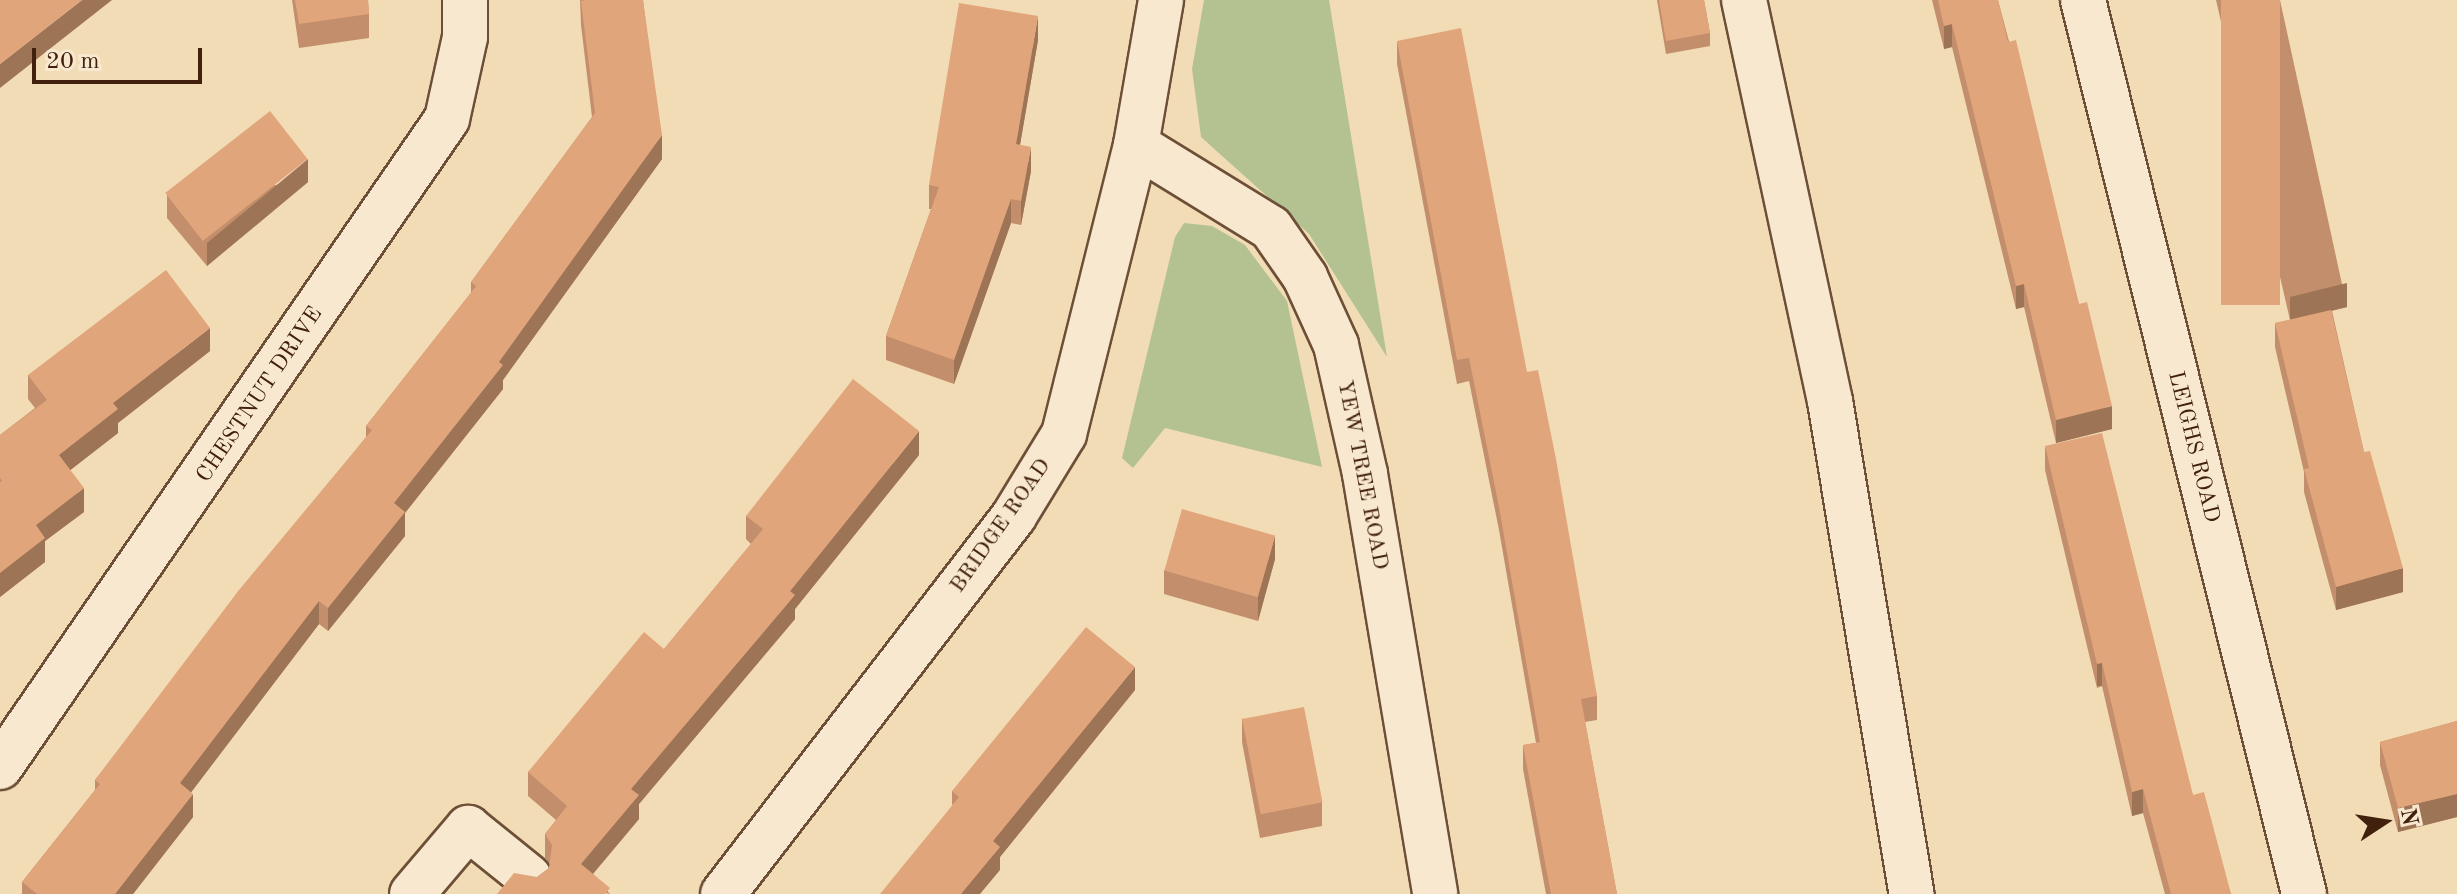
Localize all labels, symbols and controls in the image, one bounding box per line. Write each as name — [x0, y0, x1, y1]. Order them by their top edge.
scale bar — [36, 32, 206, 82]
text: 20 m — [46, 50, 100, 74]
street label: CHESTNUT DRIVE — [191, 302, 329, 488]
street label: LEIGHS ROAD — [2161, 368, 2225, 526]
street label: YEW TREE ROAD — [1331, 378, 1393, 572]
street label: BRIDGE ROAD — [945, 454, 1057, 598]
north arrow — [2345, 782, 2425, 862]
text: N — [2396, 807, 2421, 828]

